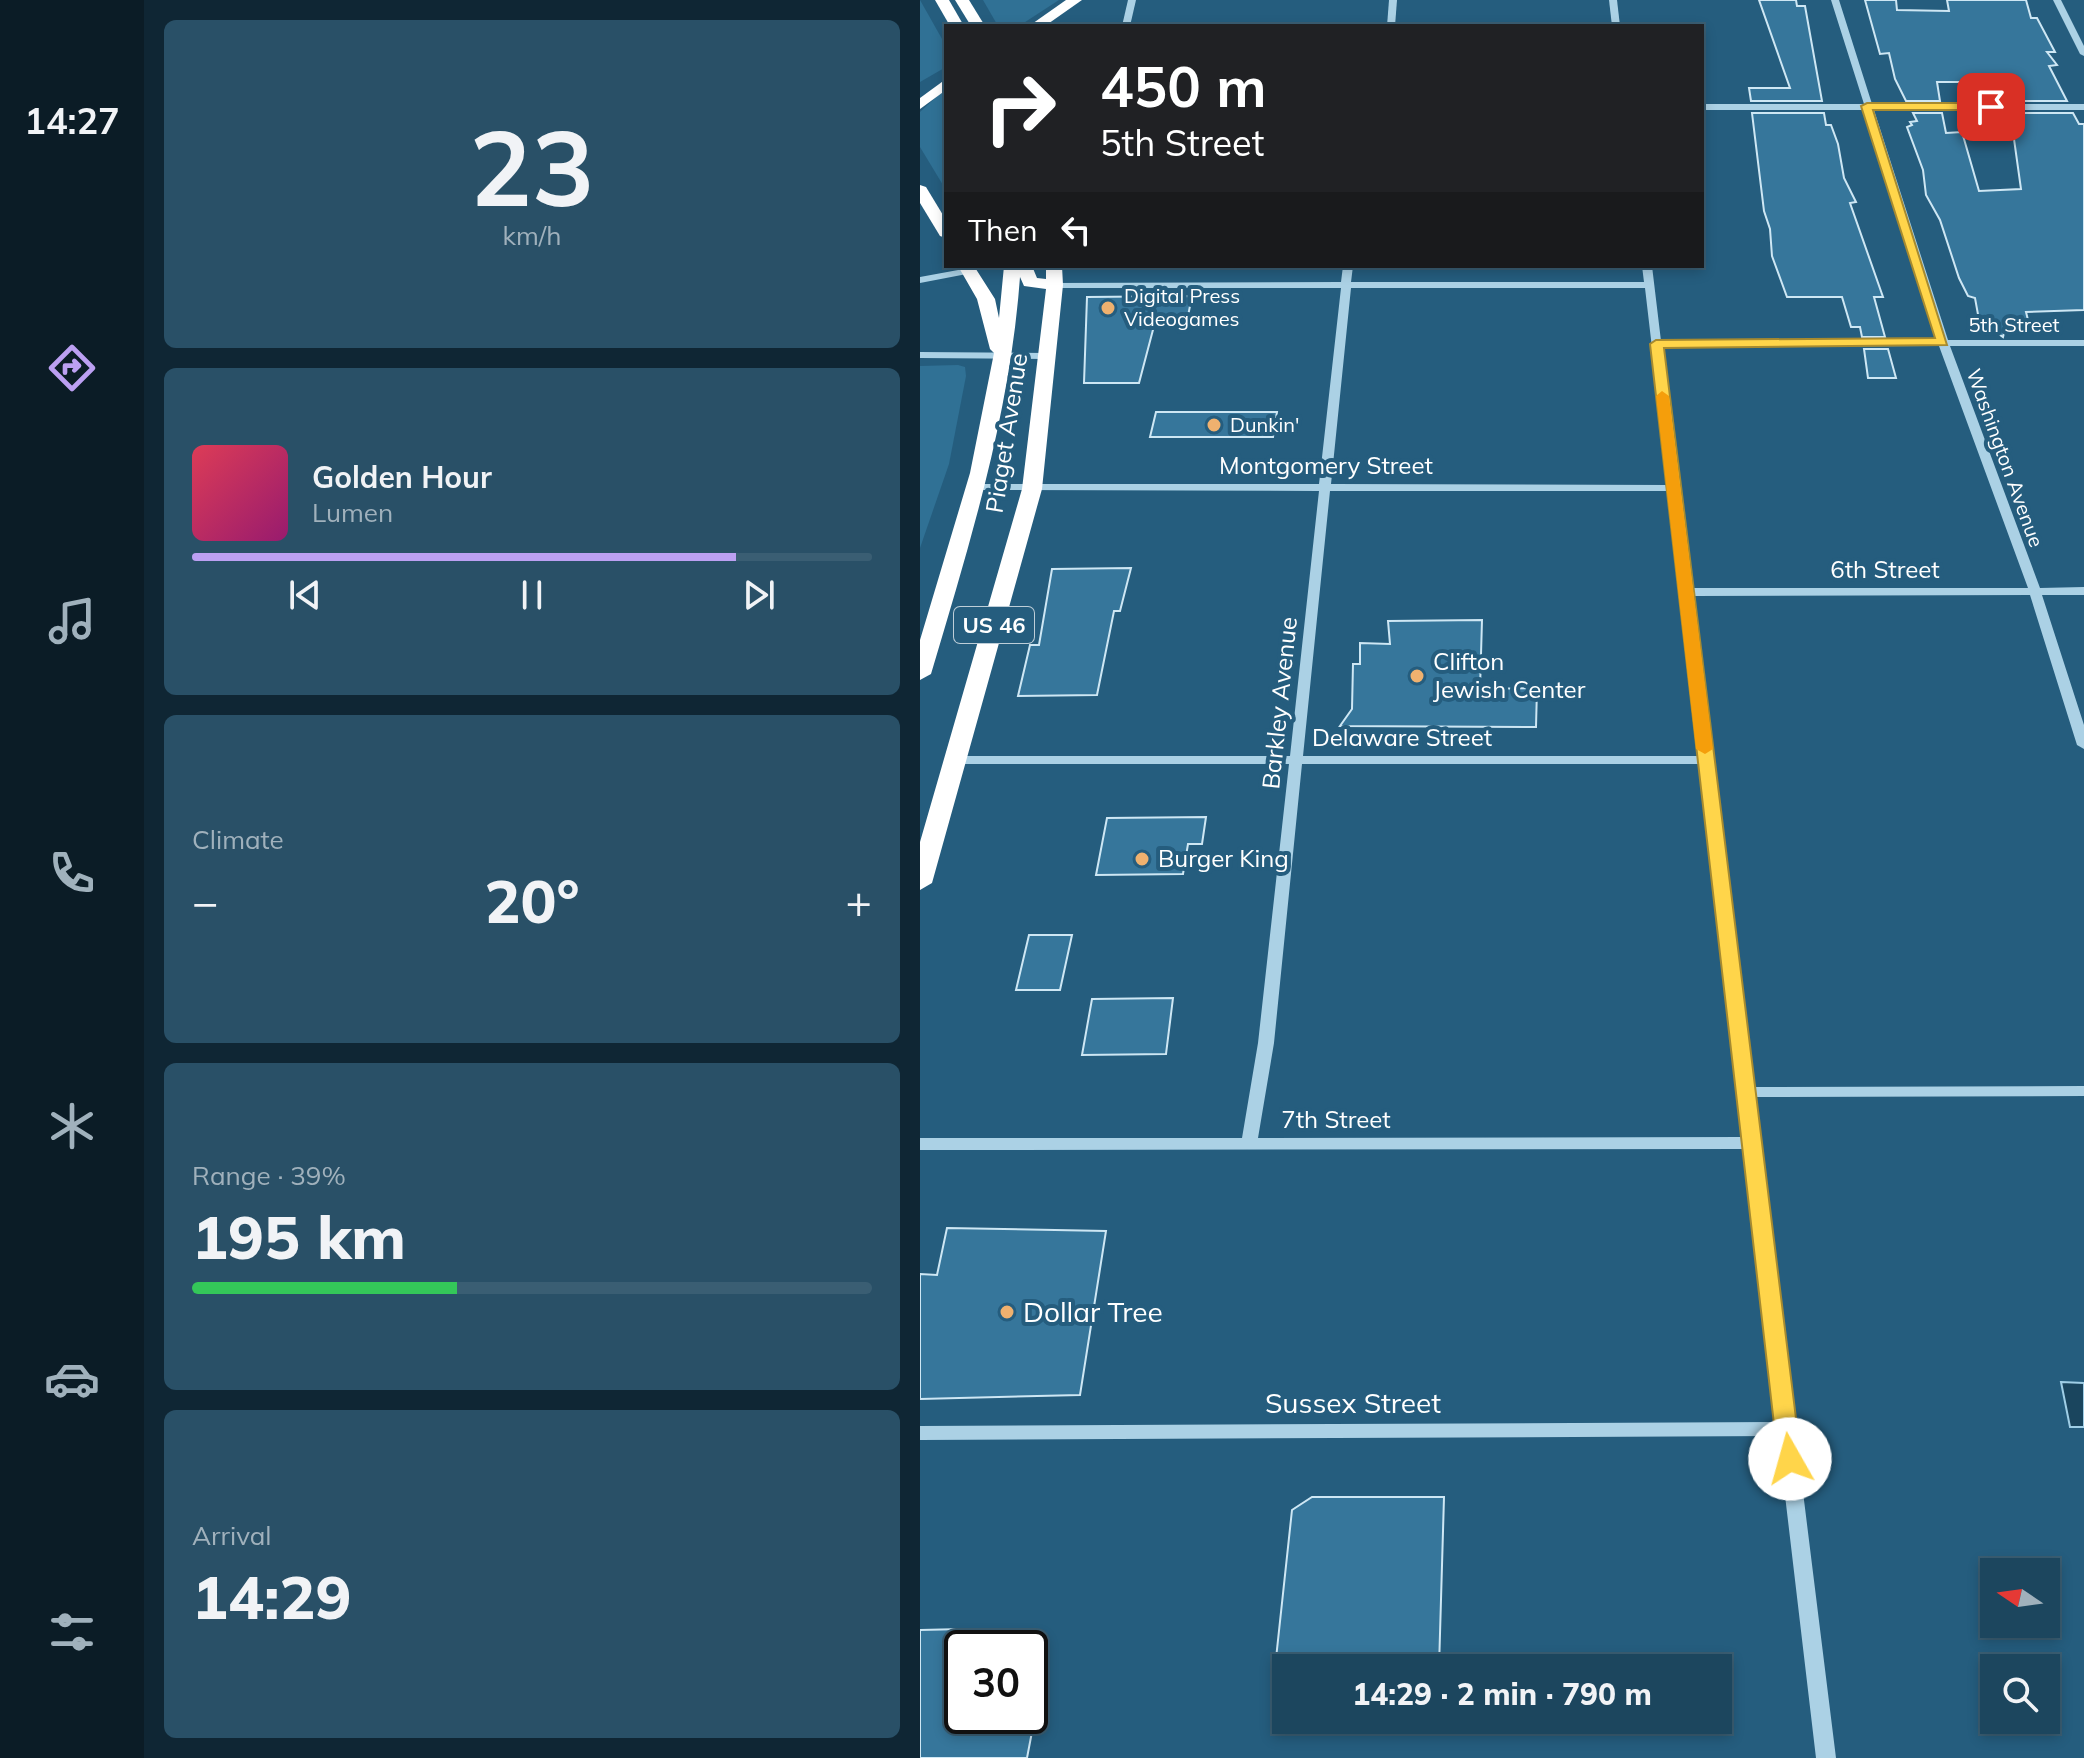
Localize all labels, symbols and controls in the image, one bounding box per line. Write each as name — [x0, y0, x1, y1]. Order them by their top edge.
text: 450 m — [1100, 51, 1267, 121]
icon: right — [968, 56, 1072, 160]
pin — [1957, 73, 2025, 141]
icon: arrive — [1969, 85, 2013, 129]
text: 14:27 — [24, 98, 120, 143]
text: 23 — [470, 101, 594, 232]
text: 5th Street — [1100, 120, 1264, 165]
icon: left — [1054, 208, 1098, 252]
text: Then — [968, 211, 1038, 249]
text: km/h — [503, 219, 561, 252]
place label: Digital Press Videogames — [1124, 283, 1240, 331]
marker: Digital Press Videogames — [1099, 299, 1117, 317]
street label: 5th Street — [1968, 312, 2060, 337]
icon: directions — [44, 340, 100, 396]
street label: Piaget Avenue — [979, 351, 1033, 515]
street label: Washington Avenue — [1962, 365, 2049, 551]
place label: Dunkin' — [1230, 412, 1299, 437]
marker: Dunkin' — [1205, 416, 1223, 434]
street label: Montgomery Street — [1219, 450, 1433, 480]
text: Golden Hour — [312, 458, 492, 496]
text: Lumen — [312, 496, 393, 529]
street label: 6th Street — [1830, 554, 1940, 584]
icon: previous — [283, 573, 327, 617]
icon: pause — [510, 573, 554, 617]
icon: next — [737, 573, 781, 617]
icon: music — [44, 593, 100, 649]
road number: US 46 — [954, 607, 1034, 643]
street label: Barkley Avenue — [1255, 615, 1303, 790]
place label: Clifton Jewish Center — [1433, 646, 1586, 704]
marker: Clifton Jewish Center — [1408, 667, 1426, 685]
street label: Delaware Street — [1312, 722, 1492, 752]
text: Climate — [192, 823, 284, 856]
place label: Burger King — [1158, 843, 1289, 873]
icon: phone — [44, 845, 100, 901]
marker: Burger King — [1133, 850, 1151, 868]
text: 20° — [484, 863, 580, 938]
text: − — [192, 874, 218, 929]
text: + — [846, 874, 872, 929]
icon: climate — [44, 1098, 100, 1154]
street label: 7th Street — [1281, 1104, 1391, 1134]
text: Range · 39% — [192, 1159, 346, 1192]
text: 195 km — [192, 1199, 406, 1274]
place label: Dollar Tree — [1023, 1294, 1163, 1329]
marker: Dollar Tree — [998, 1303, 1016, 1321]
icon: car — [44, 1351, 100, 1407]
street label: Sussex Street — [1265, 1385, 1441, 1420]
position arrow — [1748, 1417, 1832, 1501]
text: Arrival — [192, 1519, 272, 1552]
north arrow — [1980, 1558, 2060, 1638]
map controls — [1980, 1558, 2060, 1734]
text: 14:29 — [192, 1559, 352, 1634]
icon: filters — [44, 1604, 100, 1660]
speed limit sign: 30 — [944, 1630, 1048, 1734]
button: search — [1980, 1654, 2060, 1734]
text: 14:29 · 2 min · 790 m — [1352, 1675, 1652, 1713]

